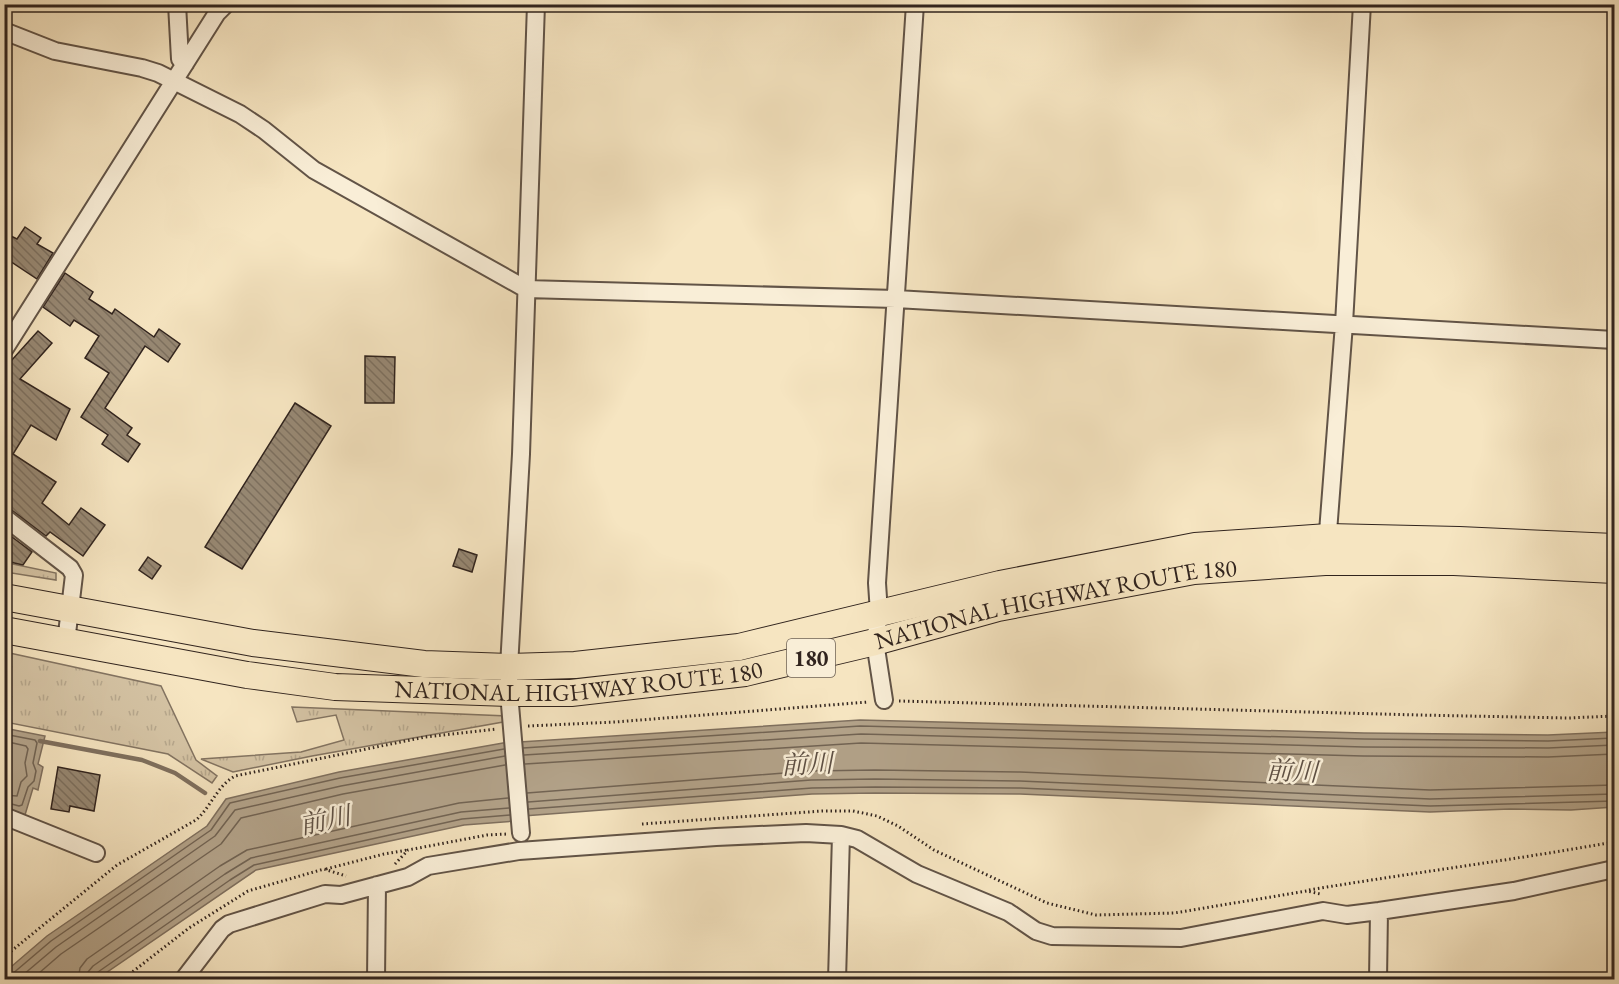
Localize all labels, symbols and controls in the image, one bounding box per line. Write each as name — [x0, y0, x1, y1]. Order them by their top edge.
street label: NATIONAL HIGHWAY ROUTE 180 — [871, 552, 1238, 656]
road number: 180 — [787, 639, 835, 677]
street label: NATIONAL HIGHWAY ROUTE 180 — [394, 653, 766, 708]
water label: 前川 — [780, 746, 837, 782]
water label: 前川 — [1265, 753, 1322, 789]
water label: 前川 — [296, 797, 357, 842]

